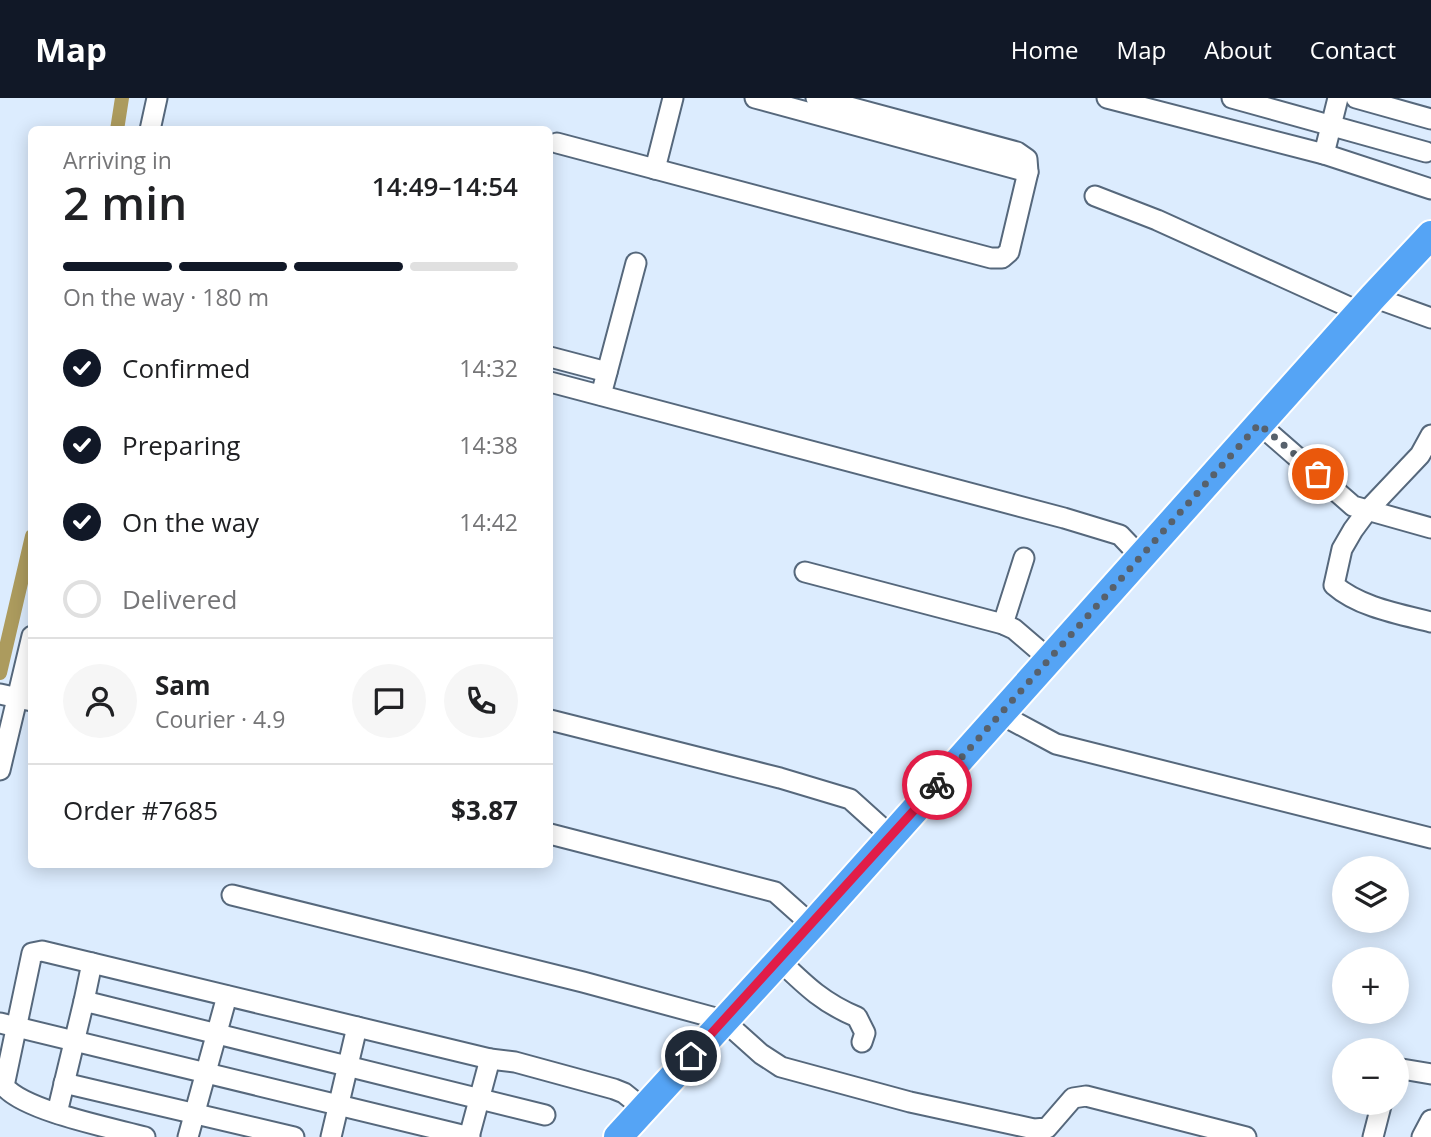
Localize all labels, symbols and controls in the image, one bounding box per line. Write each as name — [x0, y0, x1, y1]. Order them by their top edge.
text: Map — [35, 27, 107, 72]
text: Home — [1011, 33, 1079, 66]
text: Map — [1117, 33, 1166, 66]
text: About — [1204, 33, 1272, 66]
text: Contact — [1310, 33, 1396, 66]
text: Arriving in — [63, 144, 172, 176]
text: 14:49–14:54 — [372, 168, 518, 204]
text: 2 min — [63, 171, 187, 233]
text: On the way · 180 m — [63, 281, 269, 313]
icon: check — [63, 349, 101, 387]
text: Confirmed — [122, 350, 250, 386]
text: 14:32 — [459, 352, 518, 384]
icon: check — [63, 426, 101, 464]
text: Preparing — [122, 427, 240, 463]
text: 14:38 — [459, 429, 518, 461]
pin — [1288, 444, 1348, 504]
icon: bag — [1299, 455, 1337, 493]
icon: check — [63, 503, 101, 541]
text: On the way — [122, 504, 259, 540]
text: 14:42 — [459, 506, 518, 538]
text: Delivered — [122, 581, 237, 617]
button: person — [63, 664, 137, 738]
button: chat — [352, 664, 426, 738]
button: phone — [444, 664, 518, 738]
text: Sam — [155, 667, 211, 703]
text: Courier · 4.9 — [155, 703, 285, 735]
courier — [902, 750, 972, 820]
icon: bike — [918, 766, 956, 804]
text: Order #7685 — [63, 792, 218, 828]
text: $3.87 — [451, 792, 518, 828]
map controls — [1332, 856, 1409, 1115]
button: layers — [1332, 856, 1409, 933]
button: + — [1332, 947, 1409, 1024]
pin — [661, 1026, 721, 1086]
icon: home — [672, 1037, 710, 1075]
button: − — [1332, 1038, 1409, 1115]

